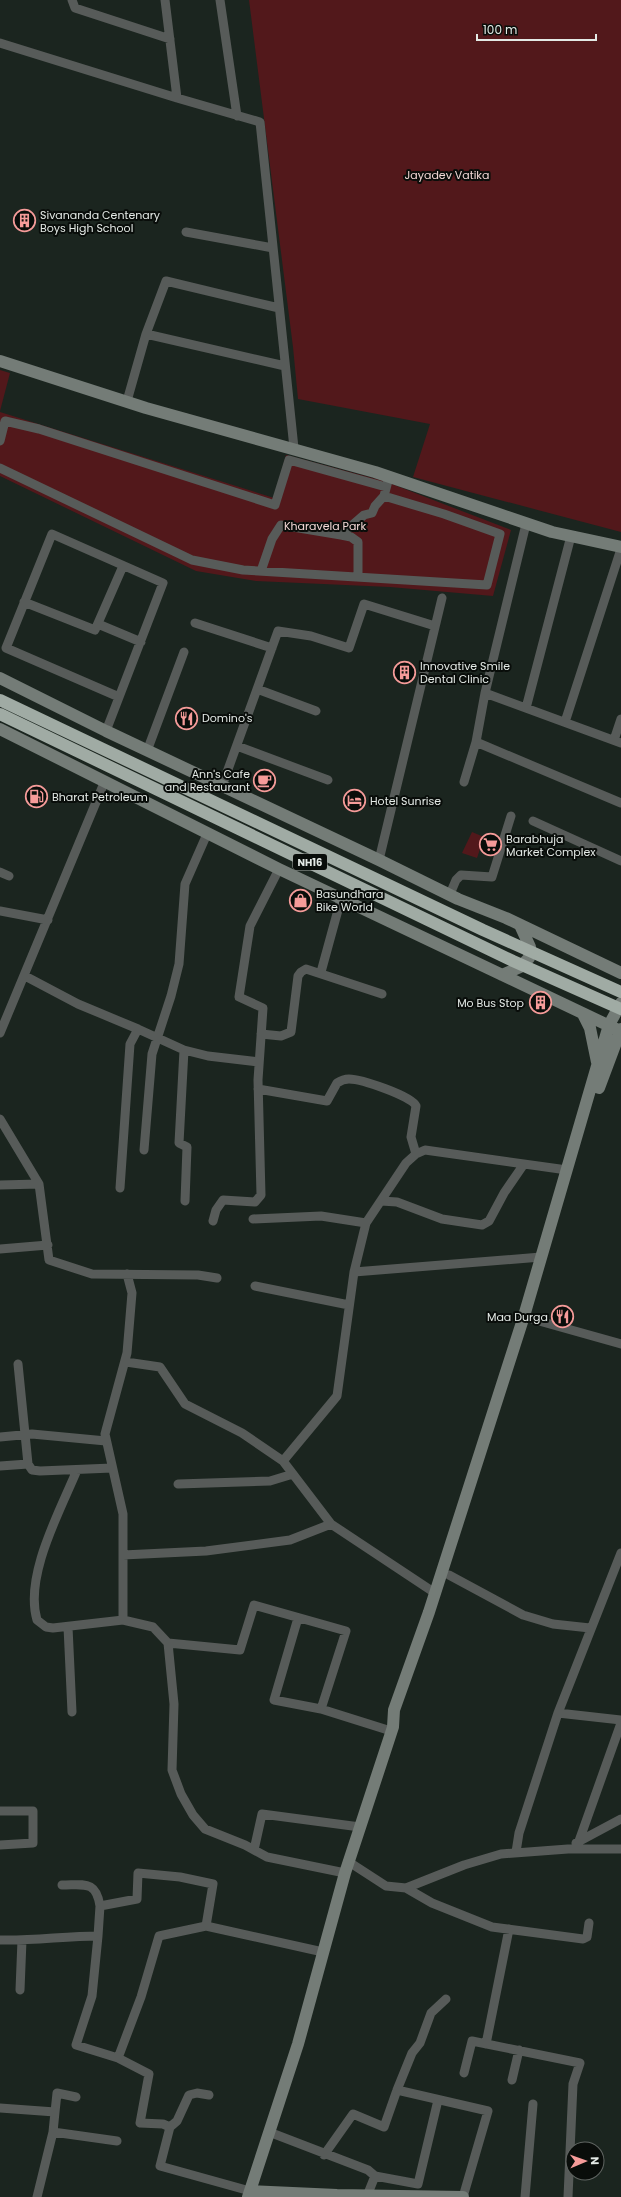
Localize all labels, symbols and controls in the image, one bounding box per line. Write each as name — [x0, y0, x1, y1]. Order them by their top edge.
scale bar — [477, 16, 596, 42]
text: 100 m — [483, 21, 517, 38]
park label: Jayadev Vatika — [405, 167, 489, 183]
place label: Sivananda Centenary Boys High School — [40, 207, 161, 236]
building icon: Sivananda Centenary Boys High School — [12, 208, 38, 234]
park label: Kharavela Park — [284, 518, 366, 534]
place label: Innovative Smile Dental Clinic — [420, 658, 510, 687]
building icon: Innovative Smile Dental Clinic — [391, 659, 417, 685]
restaurant icon: Domino's — [173, 705, 199, 731]
place label: Domino's — [202, 710, 253, 726]
place label: Ann's Cafe and Restaurant — [165, 766, 250, 795]
cafe icon: Ann's Cafe and Restaurant — [252, 767, 278, 793]
fuel station icon: Bharat Petroleum — [24, 784, 50, 810]
hotel icon: Hotel Sunrise — [341, 788, 367, 814]
place label: Bharat Petroleum — [52, 789, 148, 805]
place label: Hotel Sunrise — [370, 793, 441, 809]
place label: Barabhuja Market Complex — [506, 831, 596, 860]
supermarket icon: Barabhuja Market Complex — [477, 832, 503, 858]
road number: NH16 — [293, 854, 327, 870]
place label: Basundhara Bike World — [316, 886, 383, 915]
shop icon: Basundhara Bike World — [287, 887, 313, 913]
building icon: Mo Bus Stop — [527, 990, 553, 1016]
place label: Mo Bus Stop — [457, 995, 524, 1011]
restaurant icon: Maa Durga — [550, 1304, 576, 1330]
place label: Maa Durga — [487, 1309, 548, 1325]
north arrow — [565, 2141, 605, 2181]
text: N — [587, 2156, 603, 2165]

